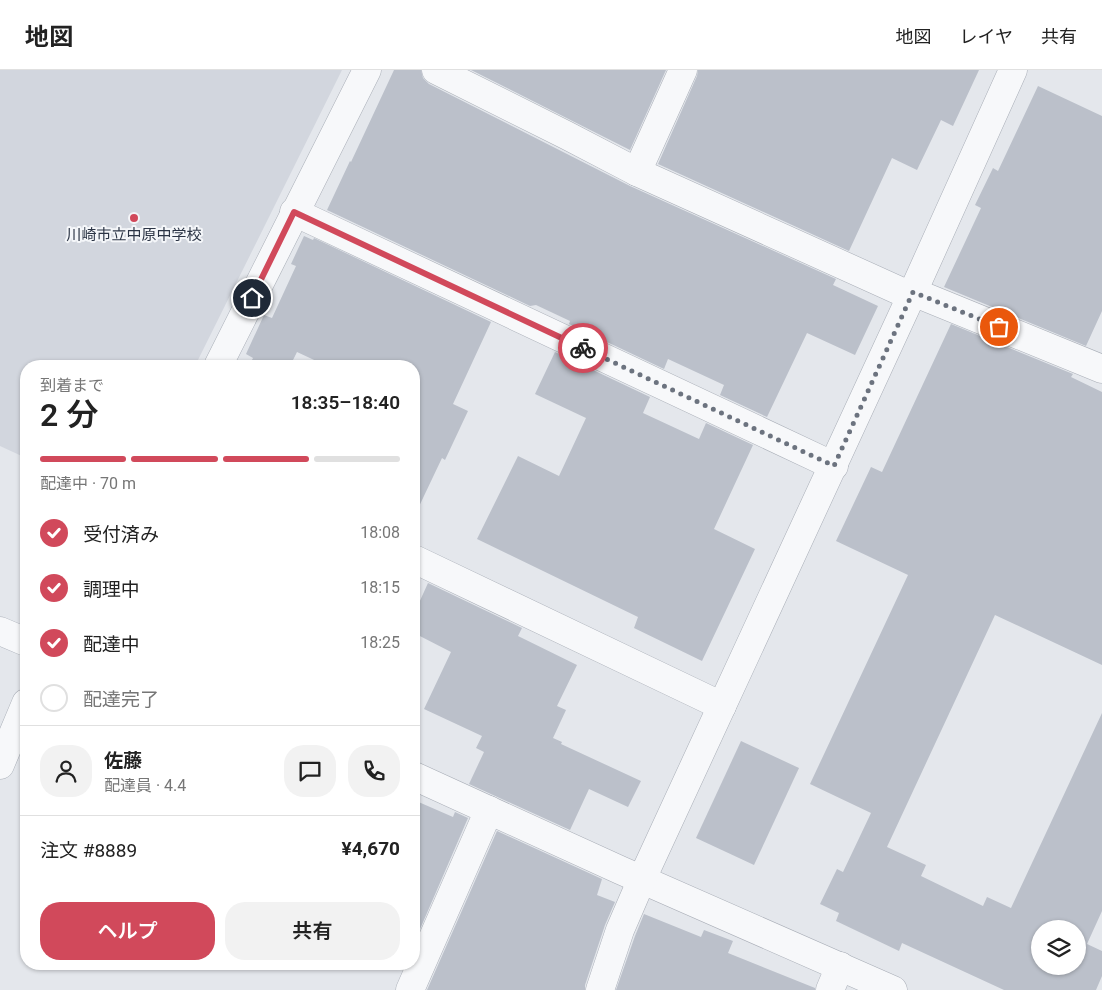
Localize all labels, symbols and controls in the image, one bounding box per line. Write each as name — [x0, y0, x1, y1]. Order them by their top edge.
text: 地図 — [25, 23, 73, 51]
text: 地図 — [896, 26, 932, 47]
text: レイヤ — [960, 26, 1013, 47]
text: 共有 — [1041, 26, 1077, 47]
marker: 川崎市立中原中学校 — [128, 212, 140, 224]
place label: 川崎市立中原中学校 — [66, 226, 202, 244]
pin — [231, 277, 273, 319]
icon: home — [238, 284, 266, 312]
pin — [978, 306, 1020, 348]
icon: bag — [985, 313, 1013, 341]
courier — [558, 323, 608, 373]
icon: bike — [569, 334, 597, 362]
text: 到着まで — [40, 376, 104, 395]
text: 18:35–18:40 — [291, 391, 400, 414]
text: 2 分 — [40, 396, 98, 434]
text: 配達中 · 70 m — [40, 474, 136, 493]
icon: check — [40, 519, 68, 547]
text: 受付済み — [83, 523, 159, 546]
text: 18:08 — [360, 523, 400, 542]
icon: check — [40, 574, 68, 602]
text: 調理中 — [83, 578, 140, 601]
text: 18:15 — [360, 578, 400, 597]
icon: check — [40, 629, 68, 657]
text: 配達中 — [83, 633, 140, 656]
text: 18:25 — [360, 633, 400, 652]
text: 配達完了 — [83, 688, 159, 711]
button: person — [40, 745, 92, 797]
button: chat — [284, 745, 336, 797]
button: phone — [348, 745, 400, 797]
text: 佐藤 — [104, 749, 142, 772]
text: 配達員 · 4.4 — [104, 776, 186, 795]
text: ¥4,670 — [342, 837, 400, 860]
text: 注文 #8889 — [40, 839, 137, 862]
button: ヘルプ — [40, 902, 215, 960]
button: 共有 — [225, 902, 400, 960]
map controls — [1031, 920, 1086, 975]
button: layers — [1031, 920, 1086, 975]

